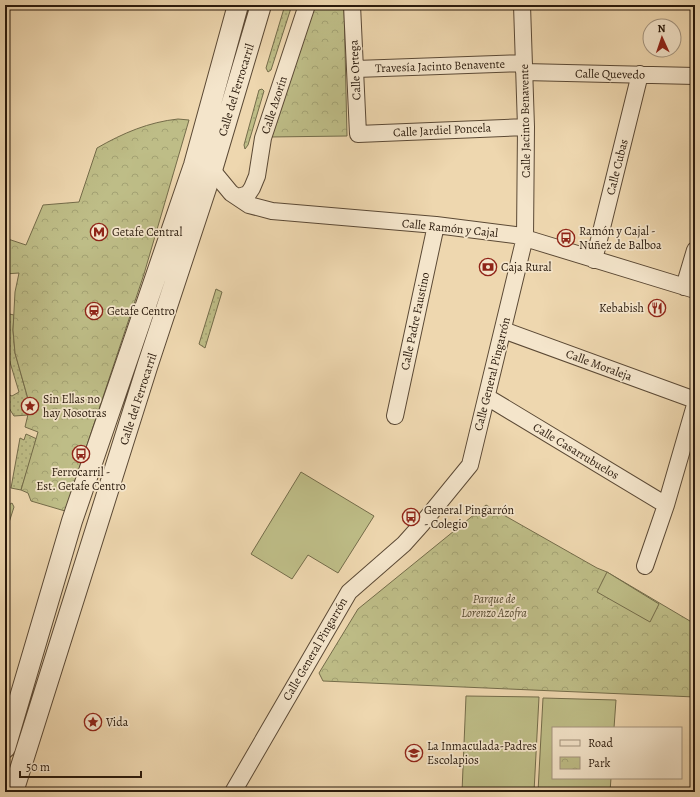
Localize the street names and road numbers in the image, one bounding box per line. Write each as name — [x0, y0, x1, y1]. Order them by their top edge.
street label: Calle Ortega — [345, 39, 365, 101]
street label: Calle del Ferrocarril — [214, 42, 258, 138]
street label: Travesía Jacinto Benavente — [375, 56, 505, 76]
street label: Calle Jacinto Benavente — [516, 64, 534, 178]
street label: Calle Quevedo — [575, 65, 645, 83]
street label: Calle Azorín — [257, 74, 291, 136]
street label: Calle Jardiel Poncela — [393, 119, 492, 141]
street label: Calle Cubas — [602, 137, 632, 197]
street label: Calle Ramón y Cajal — [401, 215, 499, 241]
street label: Calle Padre Faustino — [397, 271, 433, 371]
street label: Calle General Pingarrón — [470, 315, 514, 433]
street label: Calle Moraleja — [564, 346, 635, 385]
street label: Calle del Ferrocarril — [116, 351, 160, 447]
street label: Calle Casarrubuelos — [530, 419, 622, 483]
street label: Calle General Pingarrón — [279, 594, 351, 704]

